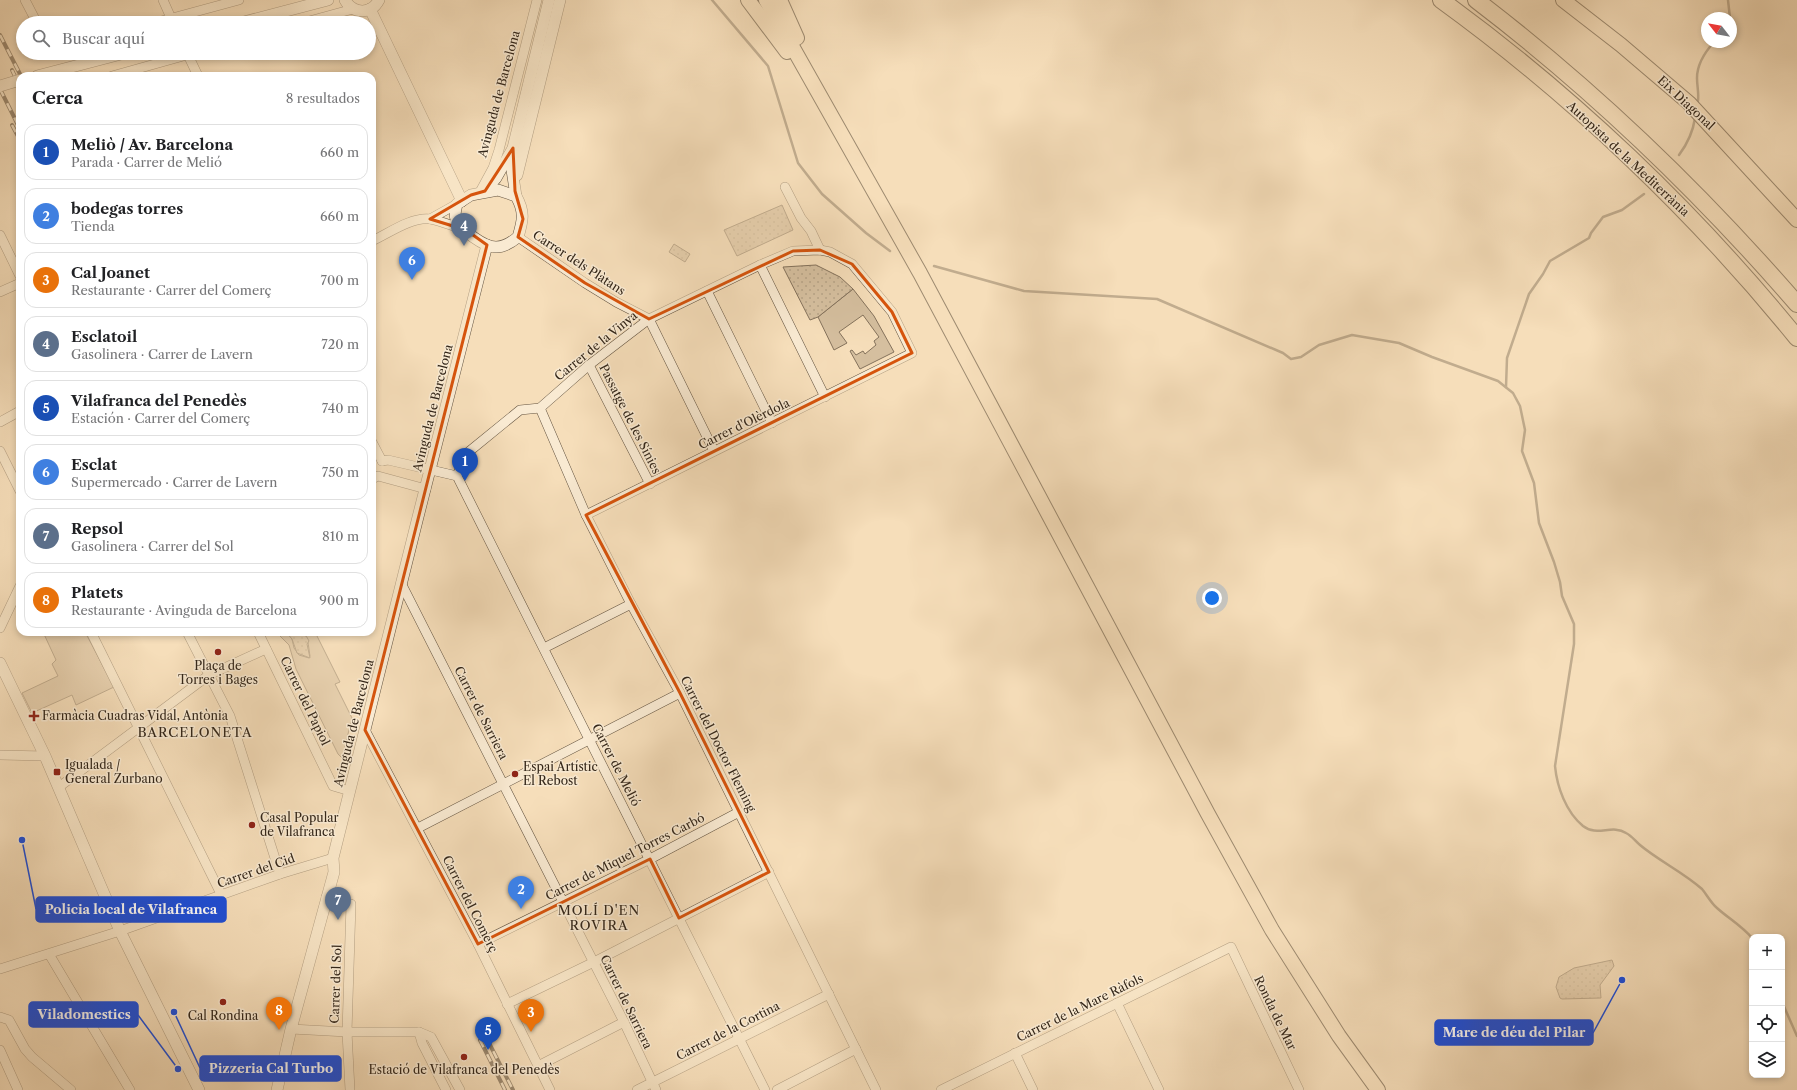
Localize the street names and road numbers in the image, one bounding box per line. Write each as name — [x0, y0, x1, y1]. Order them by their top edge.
street label: Avinguda de Barcelona — [474, 28, 523, 160]
street label: Eix Diagonal — [1655, 72, 1718, 133]
street label: Autopista de la Mediterrània — [1563, 97, 1693, 220]
street label: Carrer dels Plàtans — [530, 227, 628, 298]
street label: Carrer de la Vinya — [551, 307, 641, 384]
street label: Avinguda de Barcelona — [409, 342, 456, 474]
street label: Passatge de les Sínies — [596, 361, 665, 476]
street label: Carrer d'Olèrdola — [696, 395, 793, 452]
street label: Carrer del Papiol — [277, 654, 334, 748]
street label: Avinguda de Barcelona — [330, 657, 377, 789]
street label: Carrer de Sarriera — [451, 664, 512, 763]
street label: Carrer del Doctor Fleming — [678, 673, 760, 815]
street label: Carrer de Melió — [589, 721, 644, 809]
street label: Carrer de Miquel Torres Carbó — [543, 810, 707, 903]
street label: Carrer del Cid — [215, 850, 297, 891]
street label: Carrer del Comerç — [440, 853, 501, 955]
street label: Carrer del Sol — [327, 944, 344, 1024]
street label: Carrer de Sarriera — [597, 952, 656, 1052]
street label: Carrer de la Mare Ràfols — [1014, 970, 1146, 1045]
street label: Ronda de Mar — [1251, 973, 1300, 1052]
street label: Carrer de la Cortina — [674, 998, 782, 1063]

